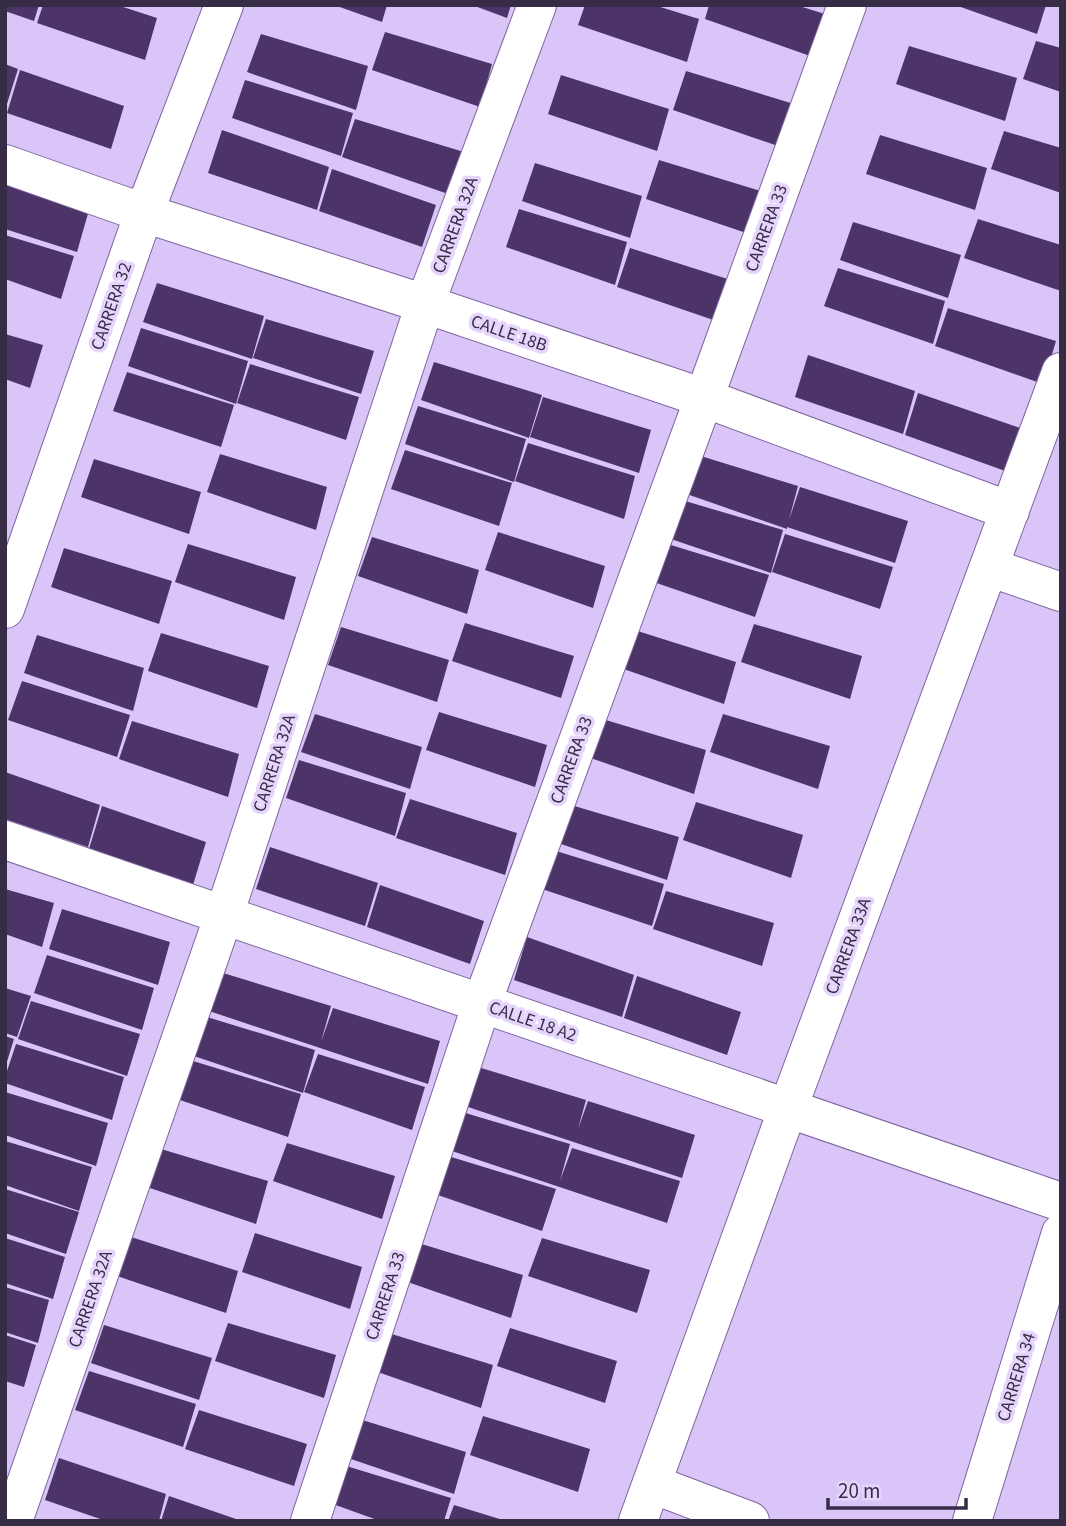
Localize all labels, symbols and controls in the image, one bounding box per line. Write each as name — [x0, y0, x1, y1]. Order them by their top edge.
street label: CARRERA 32A — [426, 173, 485, 277]
street label: CARRERA 33 — [739, 181, 794, 275]
street label: CARRERA 32 — [85, 259, 138, 353]
street label: CALLE 18B — [467, 309, 550, 358]
street label: CARRERA 32A — [247, 711, 302, 815]
street label: CARRERA 33 — [544, 713, 599, 807]
street label: CARRERA 33A — [819, 894, 878, 998]
street label: CALLE 18 A2 — [486, 995, 580, 1048]
street label: CARRERA 32A — [62, 1247, 119, 1351]
street label: CARRERA 33 — [359, 1249, 412, 1344]
street label: CARRERA 34 — [991, 1330, 1042, 1425]
scale bar — [828, 1466, 966, 1510]
text: 20 m — [838, 1476, 880, 1506]

